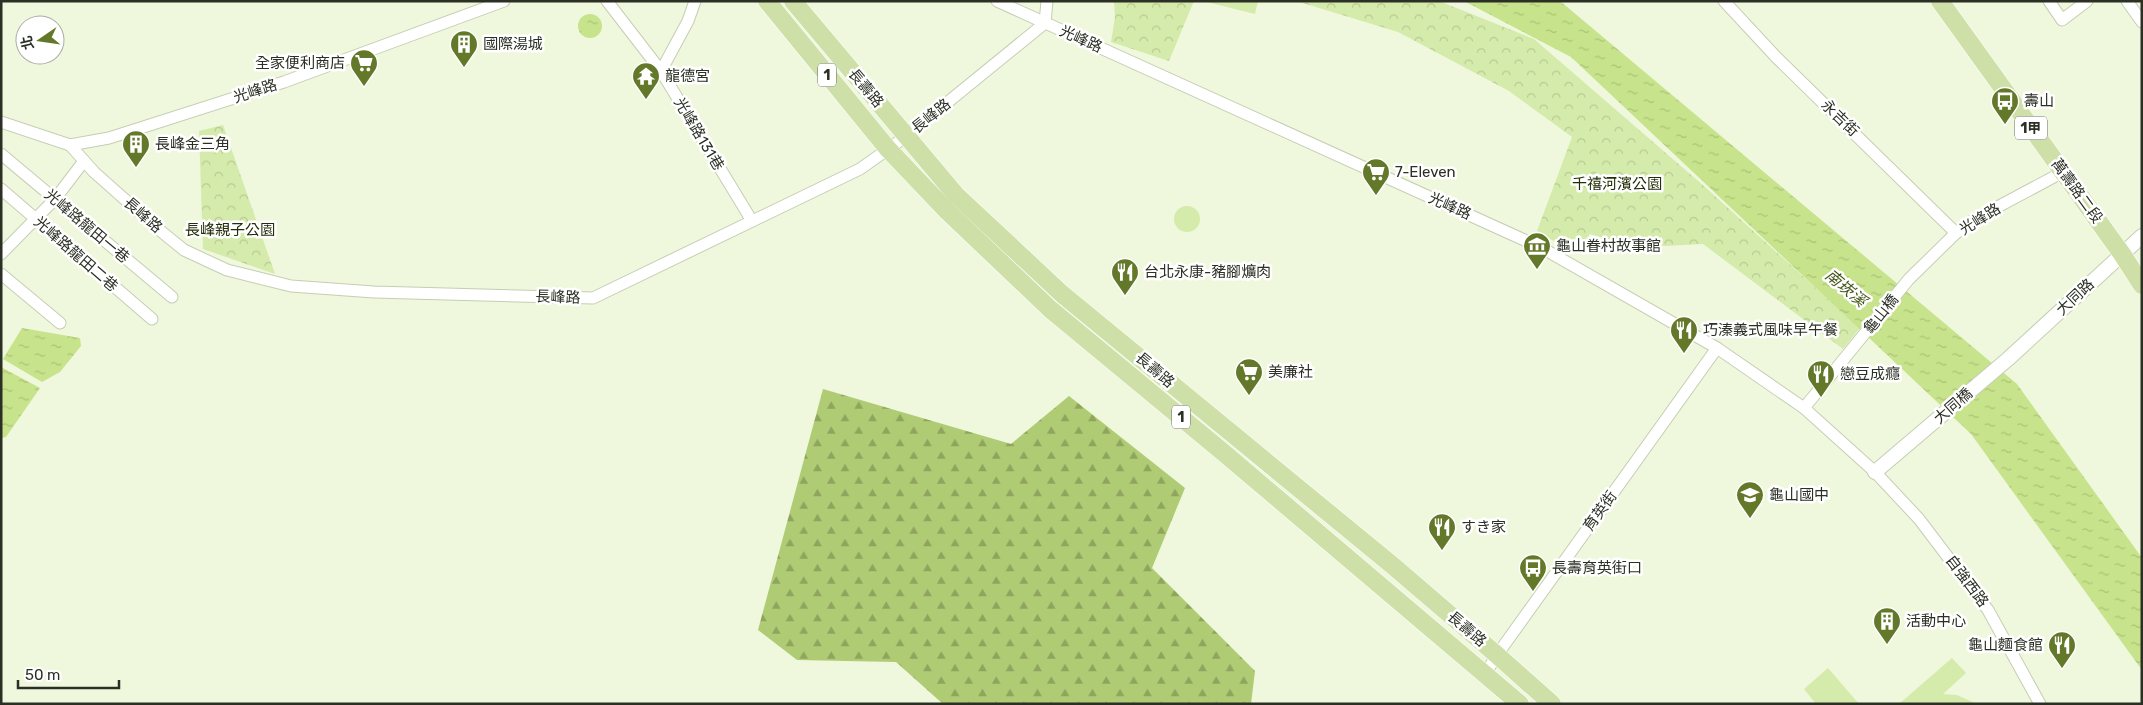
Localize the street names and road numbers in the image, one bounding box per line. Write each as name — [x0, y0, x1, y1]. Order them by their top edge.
street label: 光峰路 — [1057, 22, 1105, 56]
road number: 1 — [818, 64, 836, 86]
street label: 長壽路 — [845, 65, 887, 111]
street label: 光峰路 — [231, 75, 279, 107]
street label: 光峰路131巷 — [670, 94, 728, 174]
street label: 長峰路 — [908, 95, 954, 137]
street label: 永吉街 — [1818, 96, 1862, 140]
road number: 1甲 — [2015, 116, 2047, 140]
street label: 萬壽路二段 — [2048, 155, 2106, 227]
street label: 光峰路龍田一巷 — [41, 185, 133, 267]
street label: 光峰路 — [1426, 189, 1474, 223]
street label: 長峰路 — [120, 193, 166, 237]
street label: 光峰路 — [1956, 199, 2004, 239]
street label: 光峰路龍田二巷 — [30, 213, 122, 295]
street label: 大同路 — [2052, 275, 2098, 319]
street label: 長峰路 — [535, 287, 581, 307]
street label: 龜山橋 — [1860, 291, 1902, 337]
street label: 長壽路 — [1132, 349, 1178, 391]
street label: 大同橋 — [1930, 384, 1976, 428]
road number: 1 — [1172, 406, 1190, 428]
street label: 育英街 — [1579, 488, 1621, 534]
street label: 自強西路 — [1942, 552, 1992, 610]
street label: 長壽路 — [1444, 608, 1490, 650]

